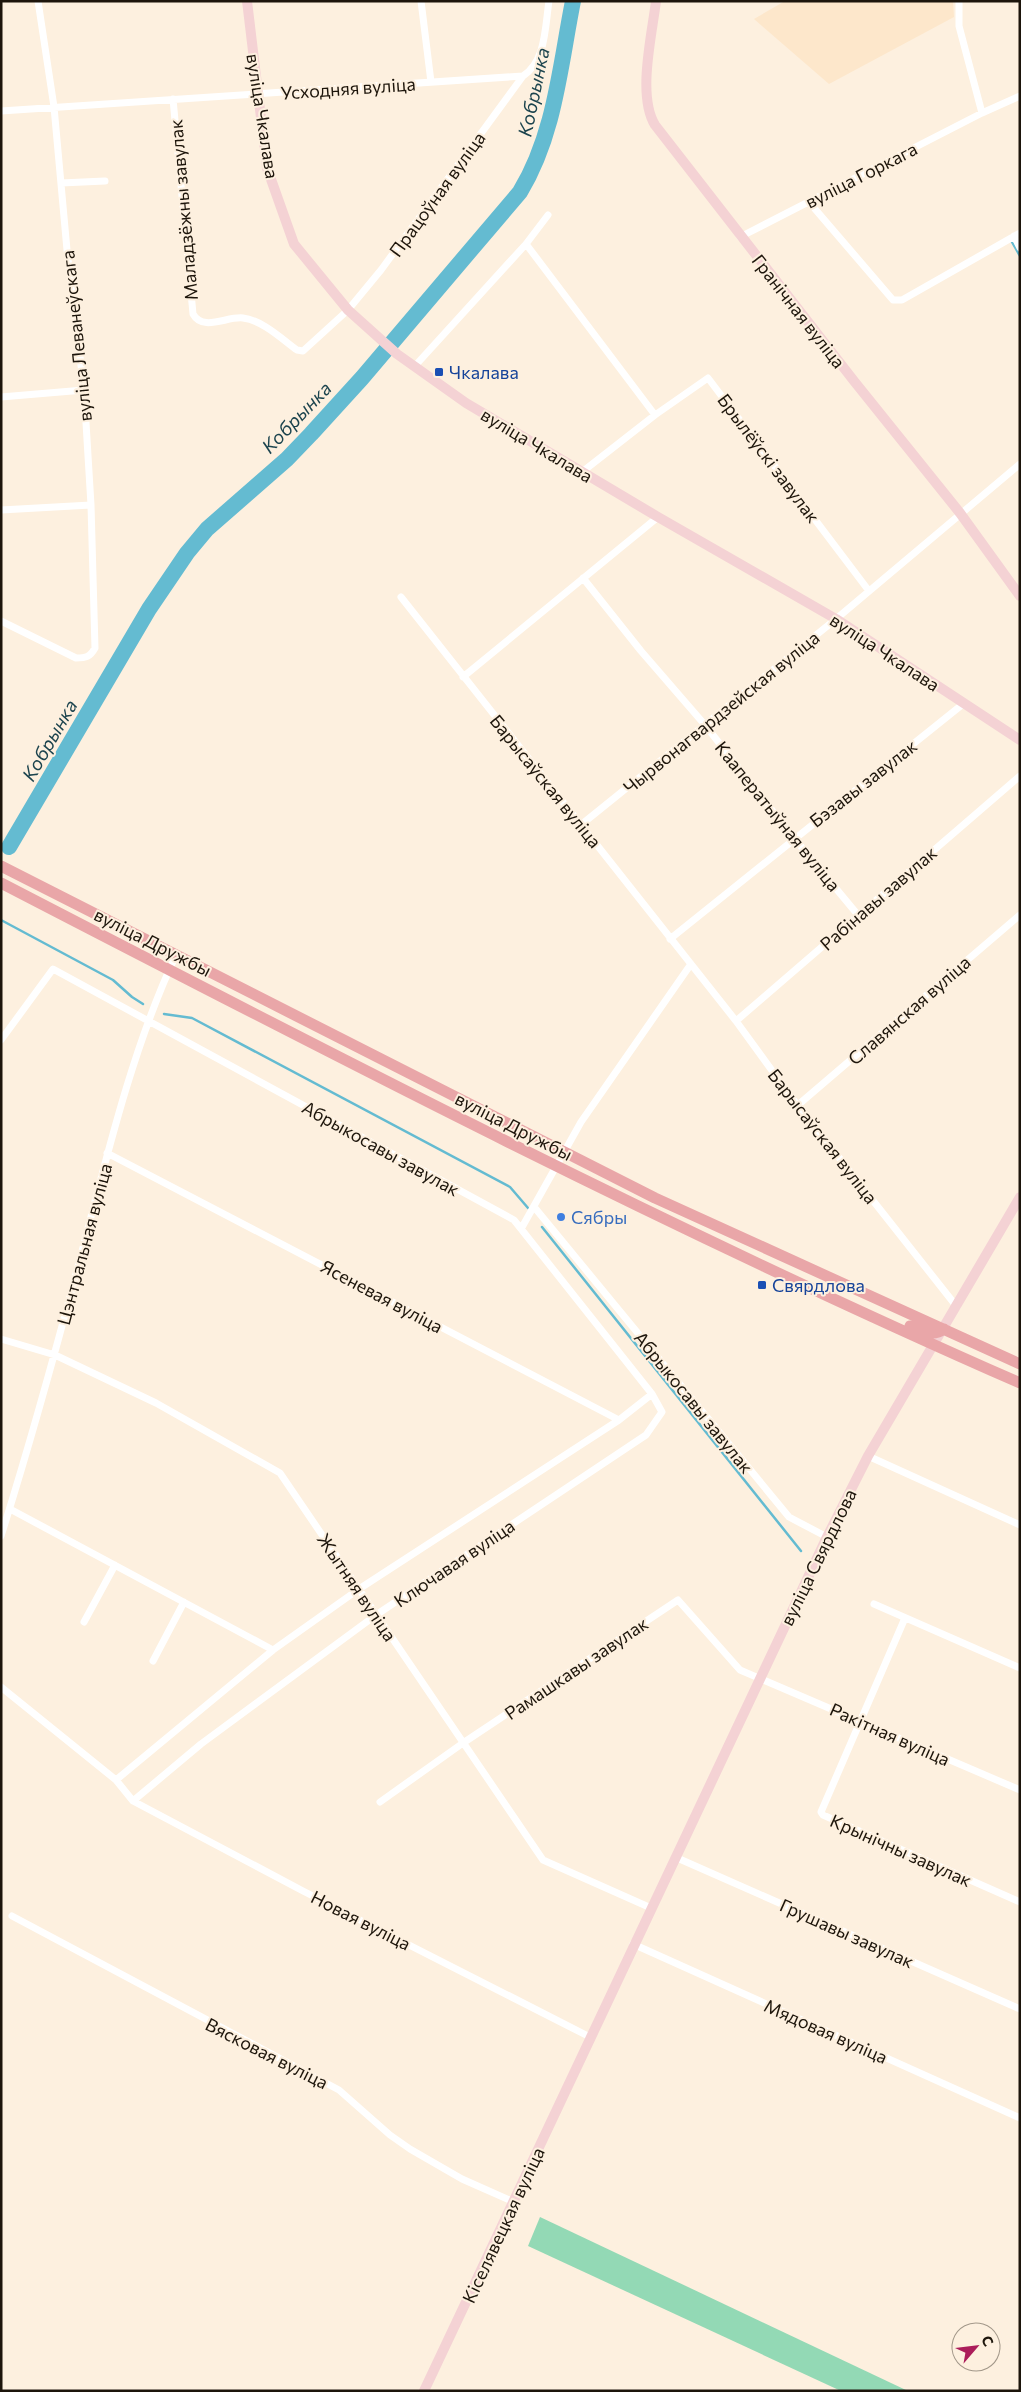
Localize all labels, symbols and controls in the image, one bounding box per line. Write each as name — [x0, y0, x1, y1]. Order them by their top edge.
water label: Кобрынка — [512, 45, 554, 139]
street label: вуліца Чкалава — [242, 52, 284, 180]
street label: Усходняя вуліца — [280, 72, 416, 104]
street label: Маладзёжны завулак — [164, 118, 202, 301]
street label: Працоўная вуліца — [384, 127, 490, 261]
street label: вуліца Горкага — [801, 137, 921, 213]
street label: вуліца Леванеўскага — [56, 249, 96, 423]
street label: Гранічная вуліца — [748, 250, 850, 372]
place label: Чкалава — [449, 361, 519, 383]
marker: Чкалава — [433, 366, 445, 378]
water label: Кобрынка — [256, 376, 336, 458]
street label: Брылёўскі завулак — [713, 389, 825, 527]
street label: вуліца Чкалава — [477, 403, 597, 487]
street label: вуліца Чкалава — [826, 608, 944, 696]
street label: Чырвонагвардзейская вуліца — [619, 626, 823, 798]
water label: Кобрынка — [16, 695, 82, 785]
street label: Барысаўская вуліца — [486, 710, 606, 852]
street label: Бэзавы завулак — [805, 734, 921, 832]
street label: Кааператыўная вуліца — [711, 737, 845, 895]
street label: Рабінавы завулак — [815, 841, 941, 955]
street label: вуліца Дружбы — [91, 903, 215, 981]
street label: Славянская вуліца — [843, 951, 975, 1069]
street label: Барысаўская вуліца — [764, 1064, 882, 1208]
street label: вуліца Дружбы — [452, 1087, 576, 1165]
street label: Абрыкосавы завулак — [299, 1096, 464, 1201]
street label: Цэнтральная вуліца — [52, 1161, 116, 1327]
place label: Сябры — [571, 1206, 627, 1228]
marker: Сябры — [555, 1211, 567, 1223]
street label: Ясеневая вуліца — [317, 1255, 447, 1337]
place label: Свярдлова — [772, 1274, 865, 1296]
marker: Свярдлова — [756, 1279, 768, 1291]
street label: Абрыкосавы завулак — [630, 1327, 758, 1478]
street label: вуліца Свярдлова — [775, 1485, 861, 1629]
street label: Ключавая вуліца — [389, 1514, 519, 1612]
street label: Жытняя вуліца — [313, 1529, 401, 1645]
street label: Рамашкавы завулак — [500, 1612, 652, 1724]
street label: Ракітная вуліца — [827, 1698, 953, 1770]
street label: Крынічны завулак — [827, 1809, 975, 1891]
street label: Новая вуліца — [307, 1885, 415, 1955]
street label: Грушавы завулак — [777, 1894, 918, 1973]
street label: Мядовая вуліца — [761, 1994, 891, 2068]
street label: Вясковая вуліца — [202, 2013, 332, 2093]
street label: Кіселявецкая вуліца — [457, 2144, 549, 2306]
north arrow — [951, 2322, 1001, 2372]
text: С — [978, 2332, 998, 2349]

